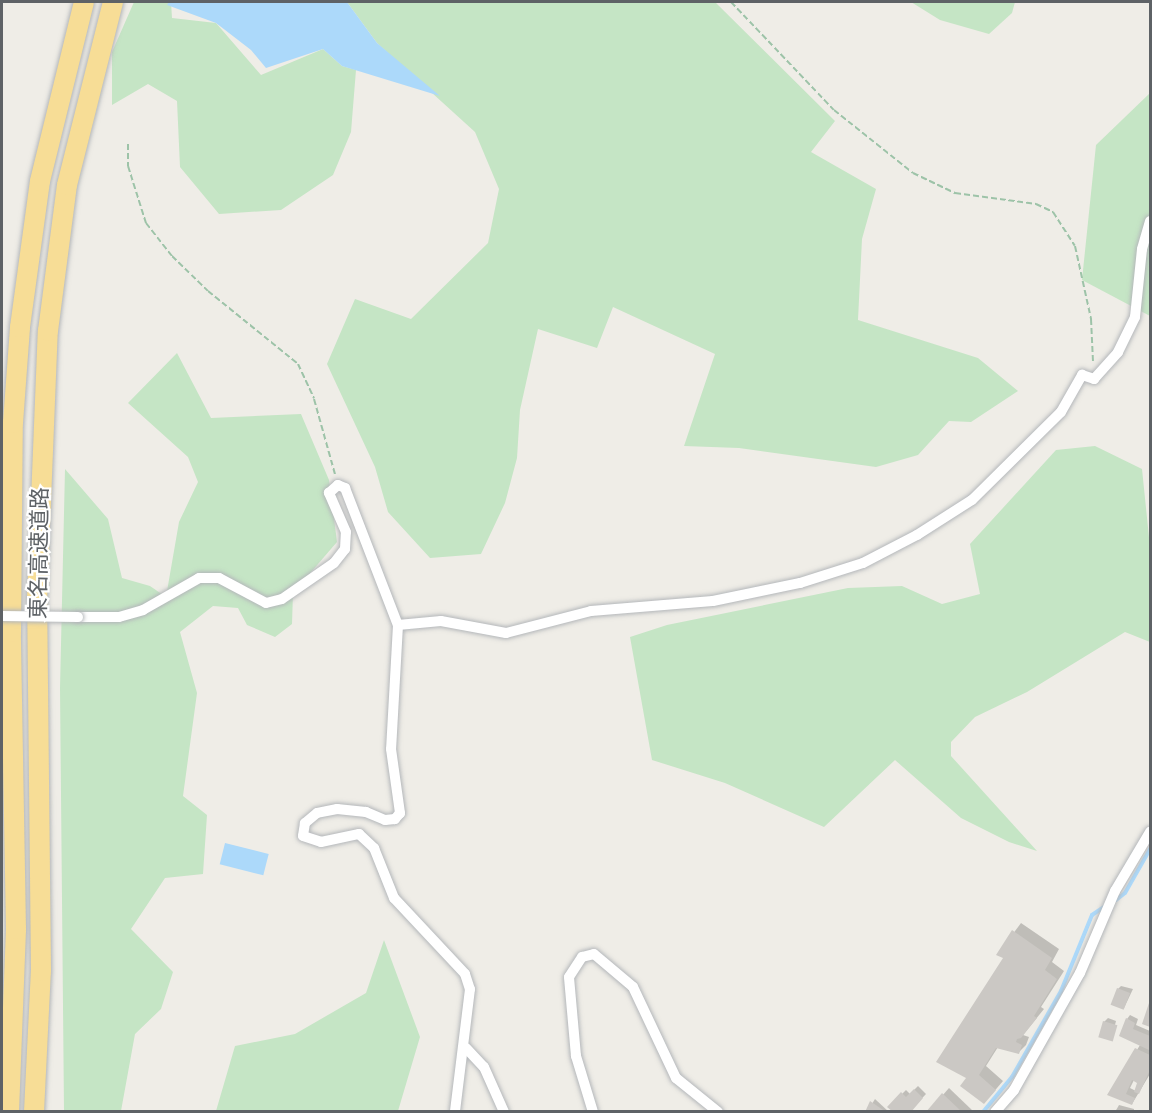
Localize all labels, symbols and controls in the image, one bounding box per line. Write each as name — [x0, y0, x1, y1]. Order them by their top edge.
street label: 東名高速道路 — [25, 487, 53, 619]

